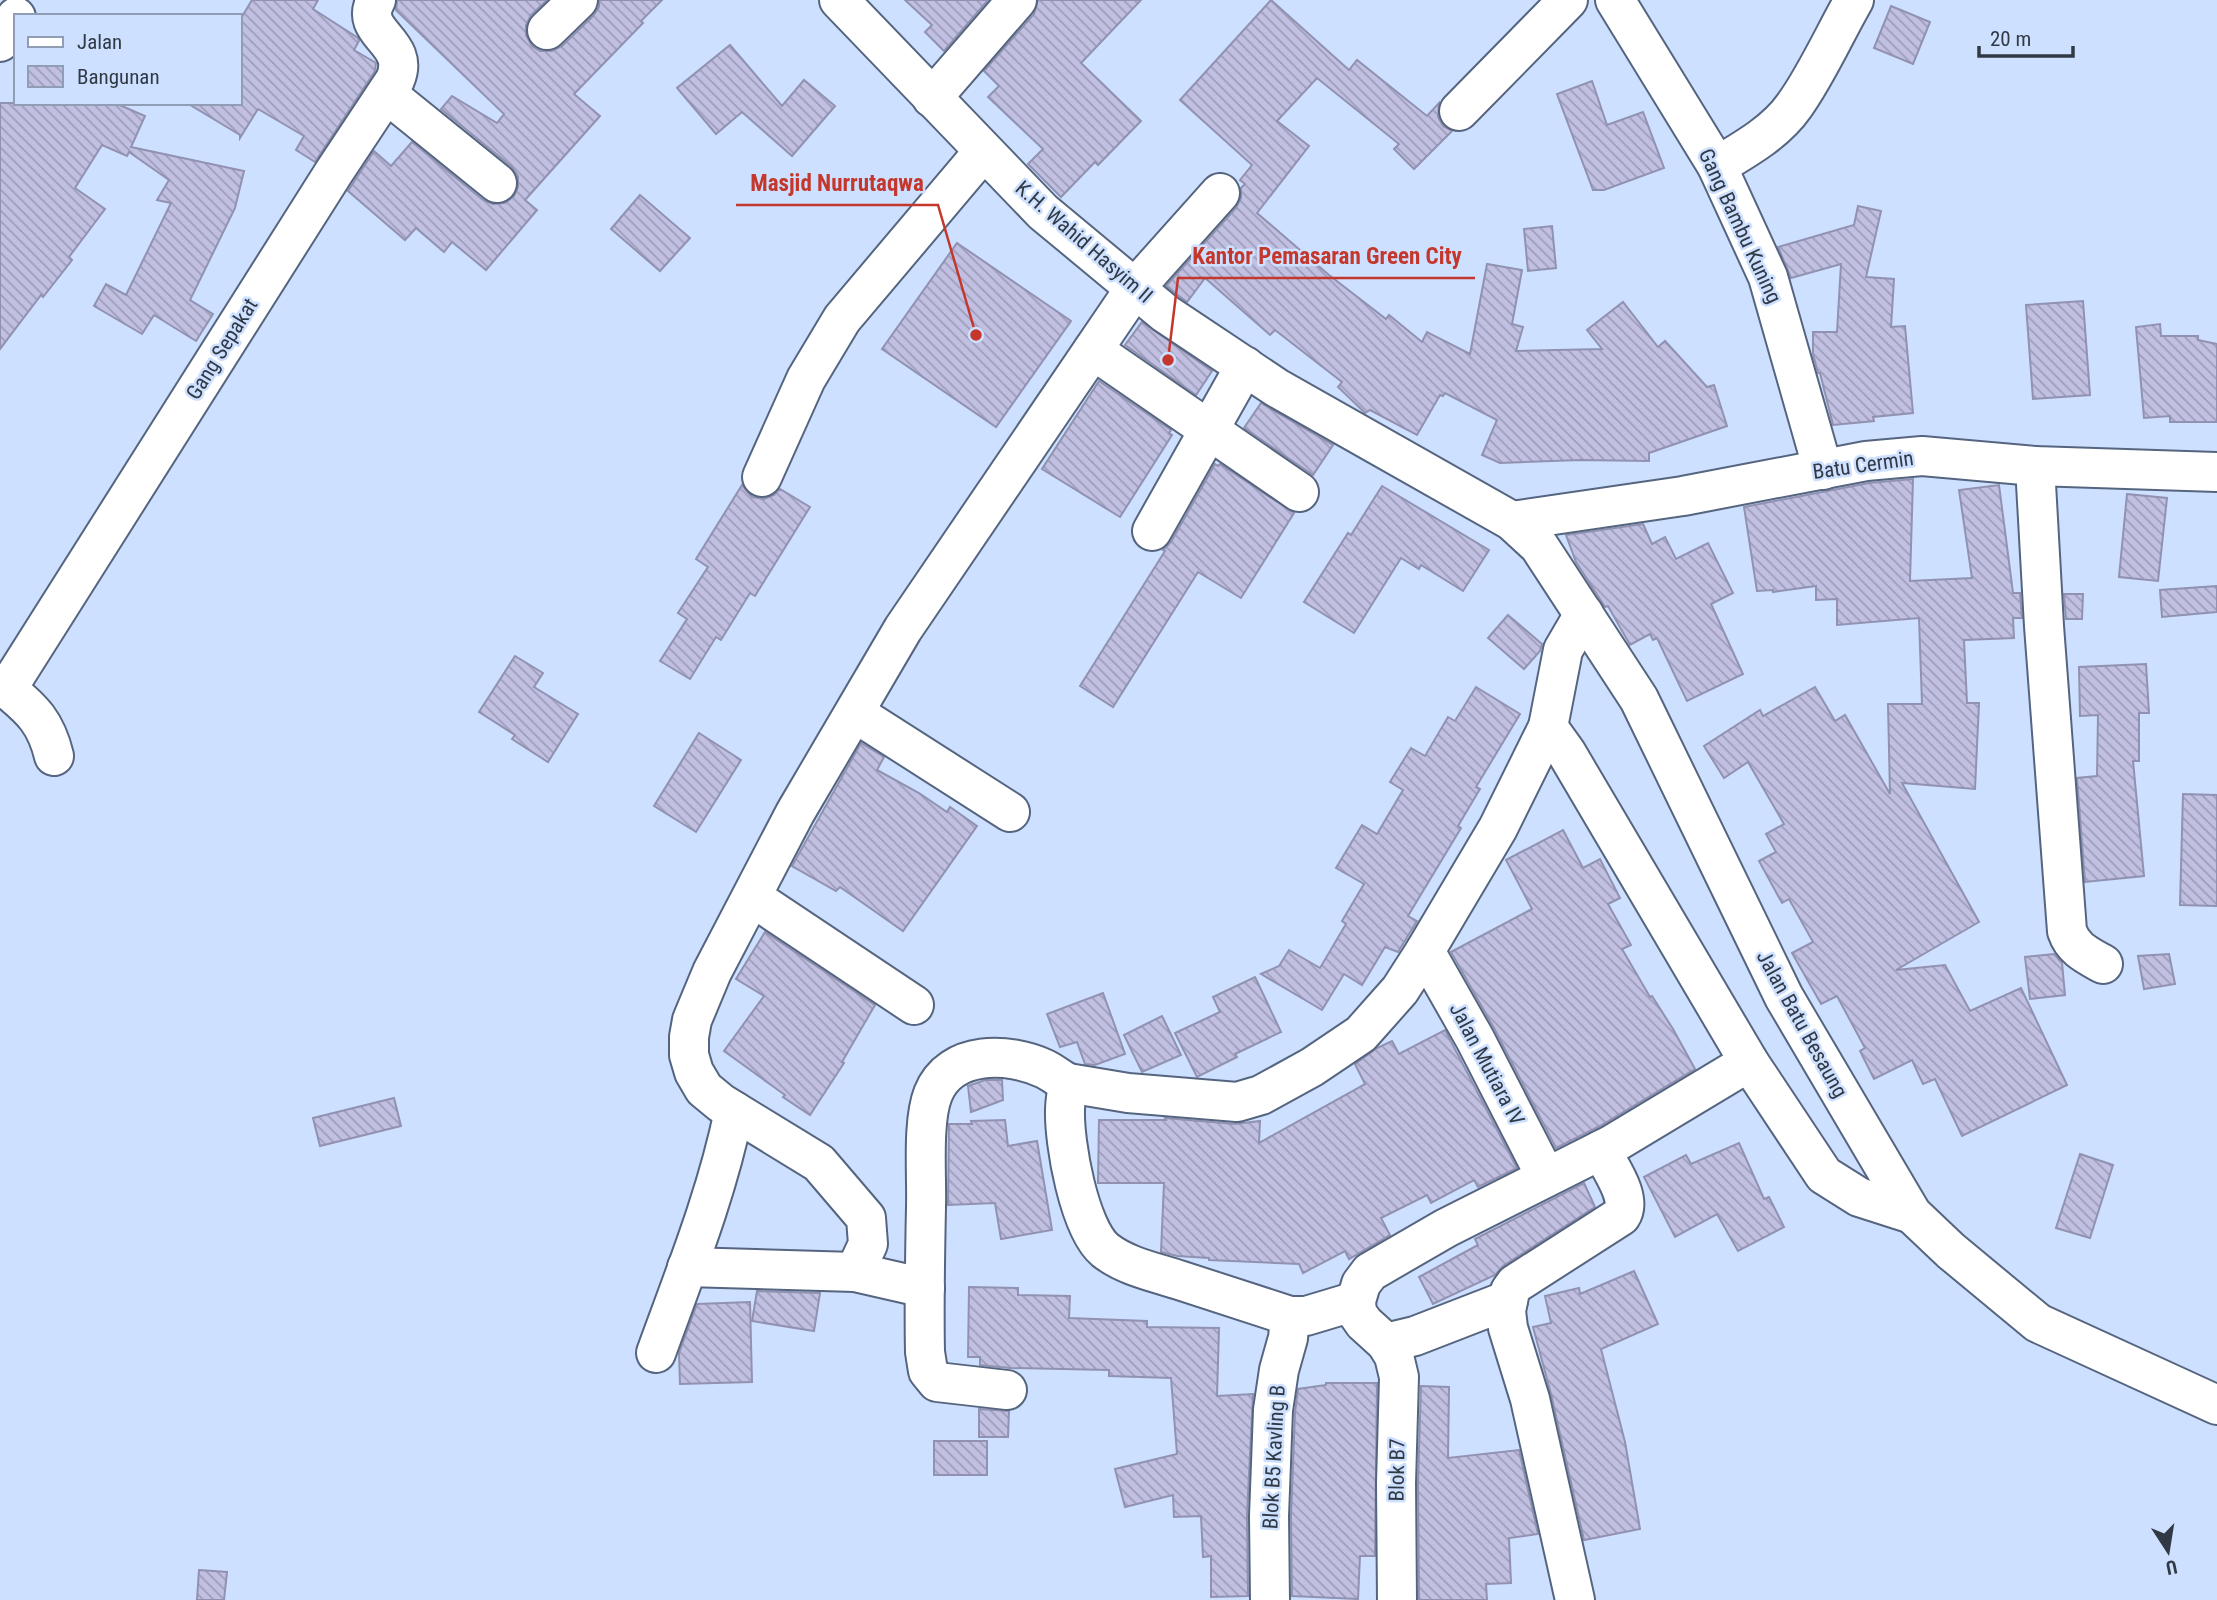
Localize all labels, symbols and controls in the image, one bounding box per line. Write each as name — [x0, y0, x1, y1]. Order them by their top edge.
legend — [14, 14, 242, 105]
scale bar — [1979, 14, 2074, 58]
text: 20 m — [1990, 27, 2031, 51]
text: Jalan — [77, 30, 122, 54]
text: Bangunan — [77, 65, 160, 89]
street label: Gang Bambu Kuning — [1694, 145, 1786, 307]
callout: Masjid Nurrutaqwa — [736, 161, 938, 205]
text: Masjid Nurrutaqwa — [750, 170, 924, 197]
street label: K.H. Wahid Hasyim II — [1011, 176, 1157, 308]
callout: Kantor Pemasaran Green City — [1178, 234, 1475, 278]
text: Kantor Pemasaran Green City — [1192, 243, 1463, 270]
street label: Gang Sepakat — [181, 294, 263, 404]
street label: Batu Cermin — [1811, 446, 1915, 484]
street label: Jalan Batu Besaung — [1752, 946, 1852, 1102]
street label: Jalan Mutiara IV — [1445, 999, 1529, 1129]
street label: Blok B5 Kavling B — [1258, 1384, 1290, 1530]
street label: Blok B7 — [1384, 1438, 1410, 1502]
north arrow — [2133, 1516, 2203, 1586]
text: U — [2164, 1555, 2179, 1580]

